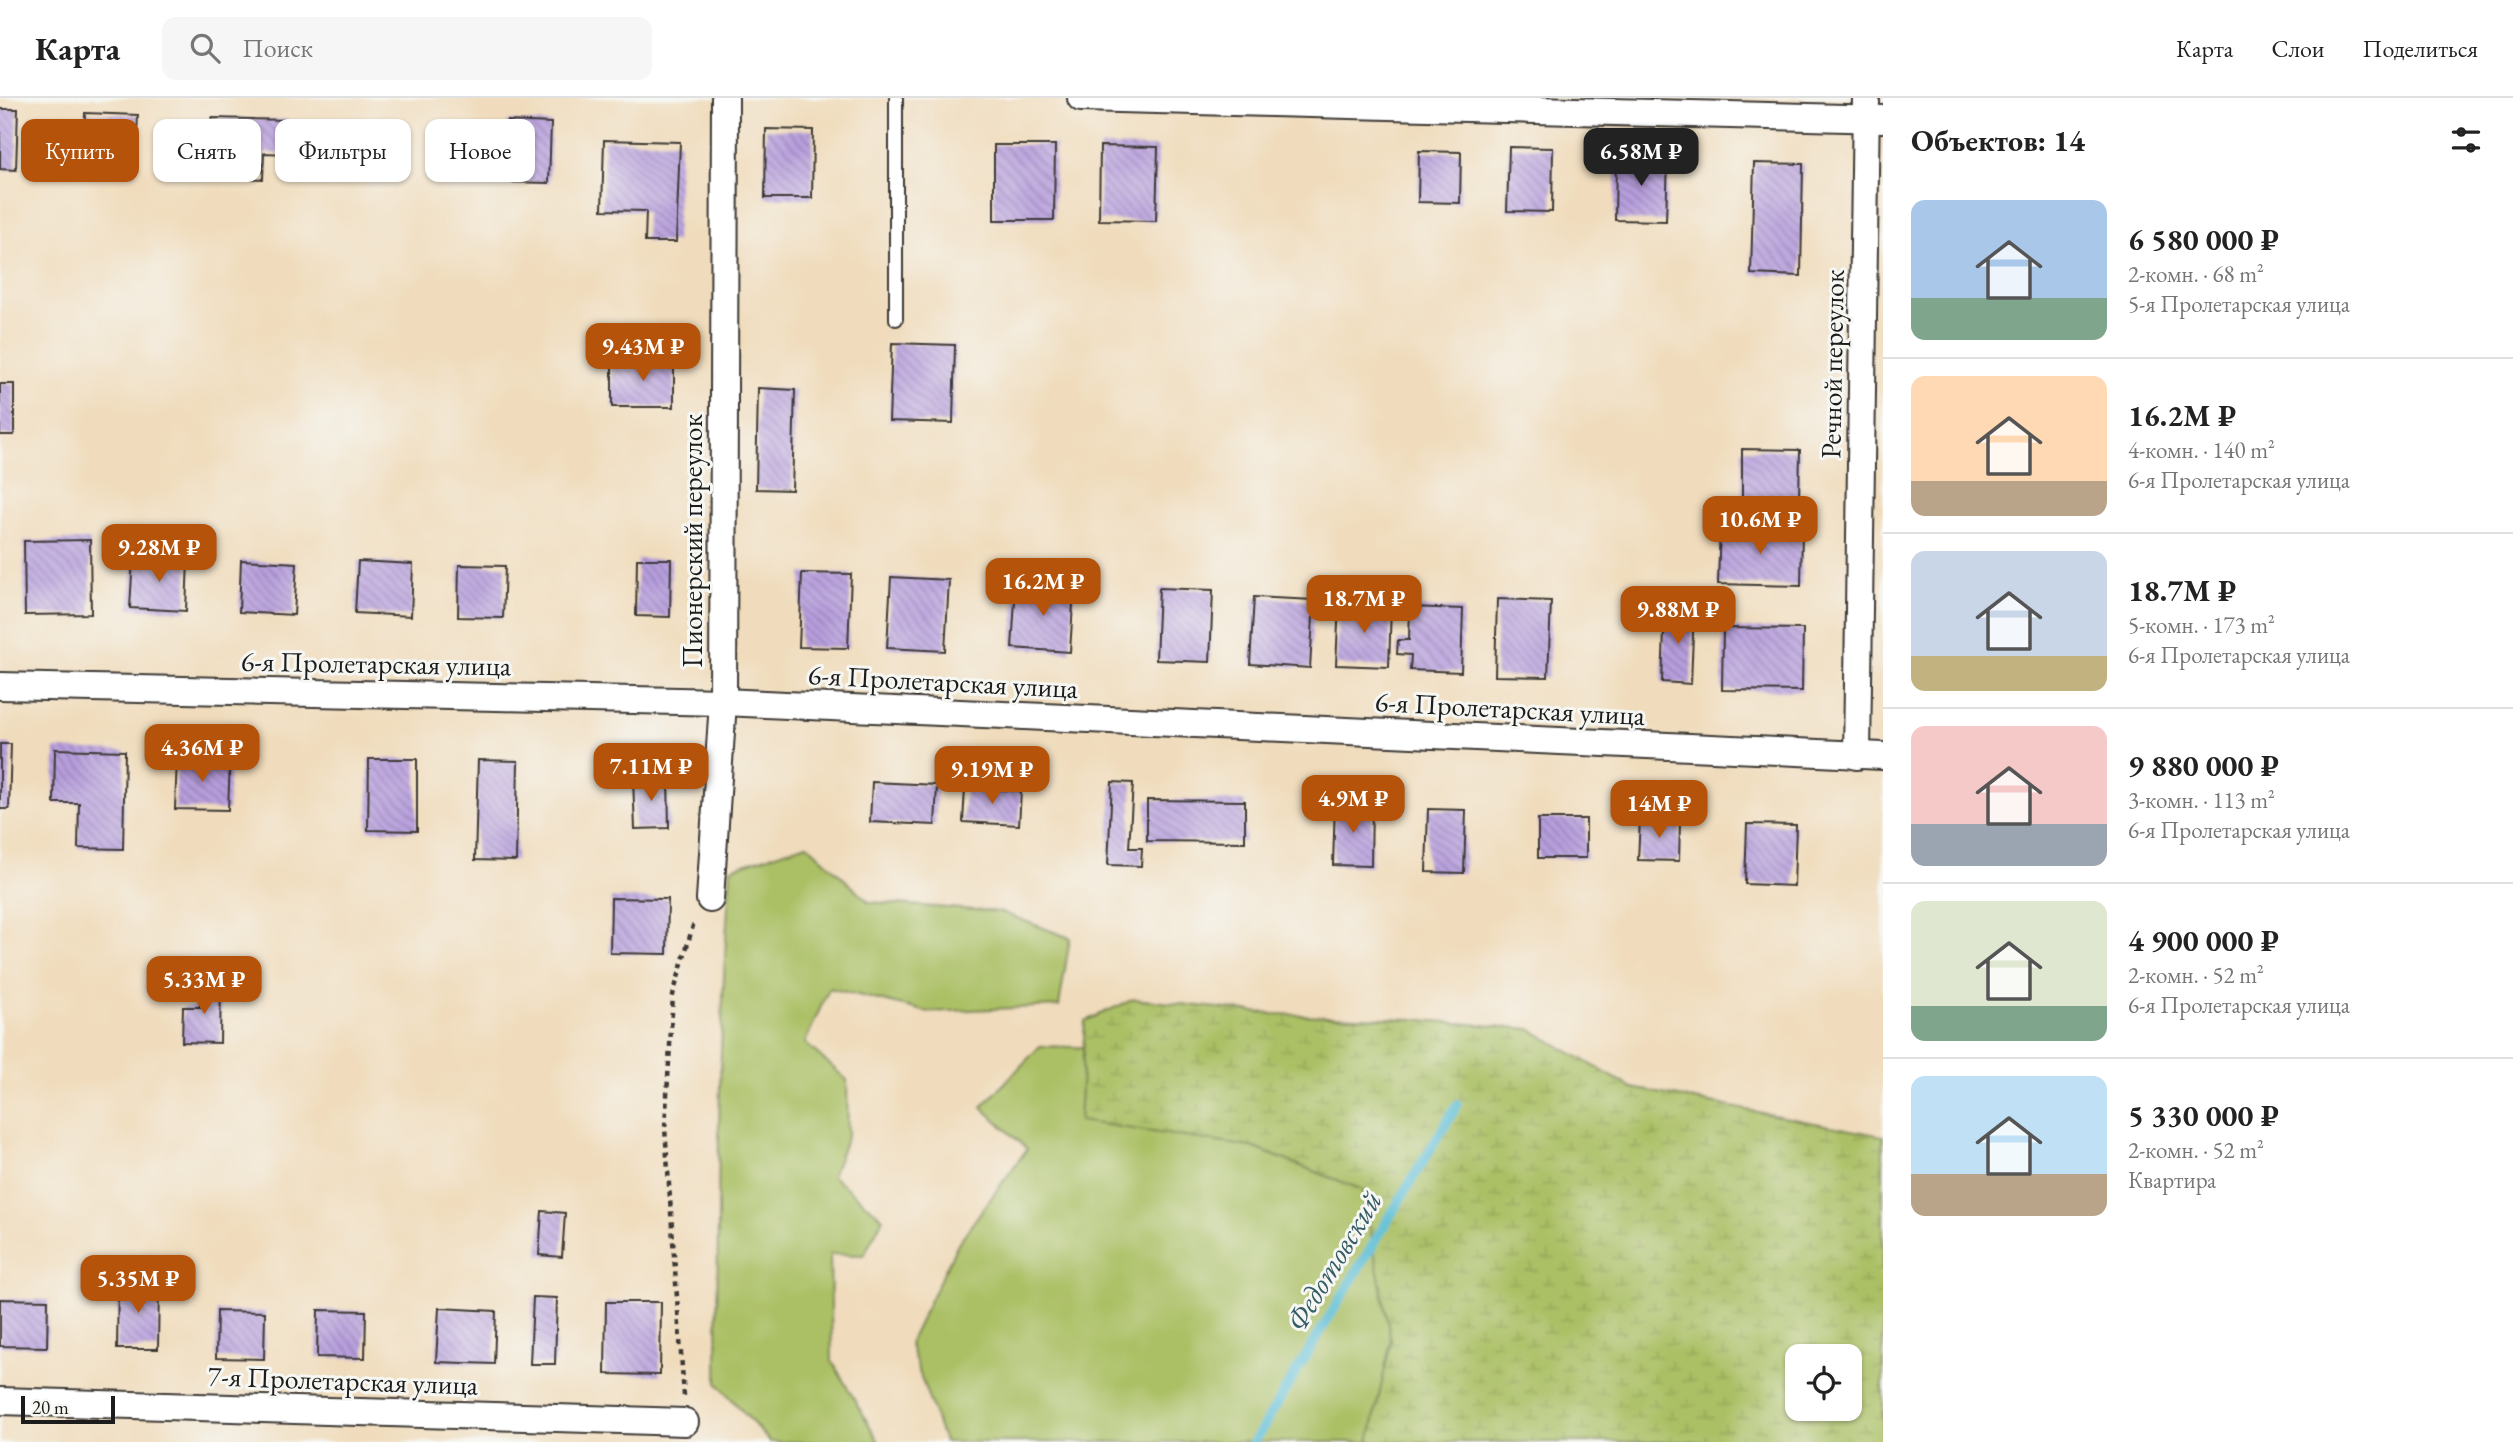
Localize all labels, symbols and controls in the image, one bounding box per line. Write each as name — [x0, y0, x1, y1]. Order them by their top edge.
search box — [162, 17, 652, 80]
text: Карта — [35, 27, 120, 70]
icon: search — [186, 29, 224, 67]
text: Поиск — [242, 31, 313, 65]
text: Карта — [2176, 33, 2233, 64]
text: Слои — [2271, 33, 2325, 64]
text: Поделиться — [2363, 33, 2478, 64]
chip: Купить — [21, 119, 139, 182]
chip: Снять — [153, 119, 261, 182]
chip: Фильтры — [275, 119, 411, 182]
chip: Новое — [425, 119, 535, 182]
text: Объектов: 14 — [1911, 121, 2085, 160]
icon: filters — [2447, 121, 2485, 159]
pin: 6.58M ₽ — [1576, 129, 1706, 188]
text: 6.58M ₽ — [1600, 136, 1682, 166]
text: 6 580 000 ₽ — [2128, 220, 2279, 259]
icon: home — [1967, 228, 2051, 312]
text: 2-комн. · 68 m² — [2128, 259, 2264, 289]
street label: Речной переулок — [1812, 269, 1852, 459]
text: 5-я Пролетарская улица — [2128, 289, 2350, 319]
pin: 9.43M ₽ — [578, 324, 708, 383]
text: 9.43M ₽ — [602, 331, 684, 361]
text: 16.2M ₽ — [2128, 396, 2236, 435]
icon: home — [1967, 404, 2051, 488]
street label: Пионерский переулок — [674, 414, 710, 668]
text: 4-комн. · 140 m² — [2128, 435, 2275, 465]
text: 6-я Пролетарская улица — [2128, 465, 2350, 495]
pin: 10.6M ₽ — [1695, 496, 1825, 556]
text: 10.6M ₽ — [1719, 504, 1801, 534]
pin: 9.28M ₽ — [94, 524, 224, 584]
text: 9.28M ₽ — [118, 532, 200, 562]
pin: 16.2M ₽ — [978, 559, 1108, 618]
text: 16.2M ₽ — [1002, 566, 1084, 596]
text: 18.7M ₽ — [2128, 571, 2236, 610]
pin: 18.7M ₽ — [1299, 575, 1429, 635]
icon: home — [1967, 579, 2051, 663]
text: 18.7M ₽ — [1323, 583, 1405, 613]
pin: 9.88M ₽ — [1613, 587, 1743, 646]
text: 9.88M ₽ — [1637, 594, 1719, 624]
text: 5-комн. · 173 m² — [2128, 610, 2275, 640]
text: 6-я Пролетарская улица — [2128, 640, 2350, 670]
street label: 6-я Пролетарская улица — [241, 643, 512, 683]
street label: 6-я Пролетарская улица — [807, 656, 1080, 706]
street label: 6-я Пролетарская улица — [1374, 683, 1647, 733]
pin: 4.36M ₽ — [137, 724, 267, 784]
text: 4.36M ₽ — [161, 732, 243, 762]
pin: 7.11M ₽ — [586, 744, 716, 803]
pin: 9.19M ₽ — [927, 746, 1057, 806]
text: 9 880 000 ₽ — [2128, 746, 2279, 785]
text: 7.11M ₽ — [610, 751, 692, 781]
text: 9.19M ₽ — [951, 754, 1033, 784]
icon: home — [1967, 754, 2051, 838]
pin: 4.9M ₽ — [1296, 776, 1410, 835]
pin: 14M ₽ — [1610, 780, 1708, 840]
text: 4.9M ₽ — [1318, 783, 1388, 813]
text: 3-комн. · 113 m² — [2128, 785, 2275, 815]
text: 14M ₽ — [1626, 788, 1692, 818]
text: 6-я Пролетарская улица — [2128, 815, 2350, 845]
text: 4 900 000 ₽ — [2128, 921, 2279, 960]
icon: home — [1967, 929, 2051, 1013]
pin: 5.33M ₽ — [139, 956, 269, 1016]
text: 2-комн. · 52 m² — [2128, 960, 2264, 990]
text: 5.33M ₽ — [163, 964, 245, 994]
text: 6-я Пролетарская улица — [2128, 990, 2350, 1020]
text: 5 330 000 ₽ — [2128, 1096, 2279, 1135]
icon: home — [1967, 1104, 2051, 1188]
text: 2-комн. · 52 m² — [2128, 1135, 2264, 1165]
text: Квартира — [2128, 1165, 2216, 1195]
water label: Федотовский — [1276, 1183, 1391, 1338]
pin: 5.35M ₽ — [73, 1256, 203, 1315]
text: 5.35M ₽ — [97, 1263, 179, 1293]
map controls — [1785, 1344, 1862, 1421]
button: locate — [1785, 1344, 1862, 1421]
street label: 7-я Пролетарская улица — [207, 1357, 480, 1403]
scale bar — [21, 1393, 116, 1425]
text: 20 m — [32, 1395, 69, 1420]

